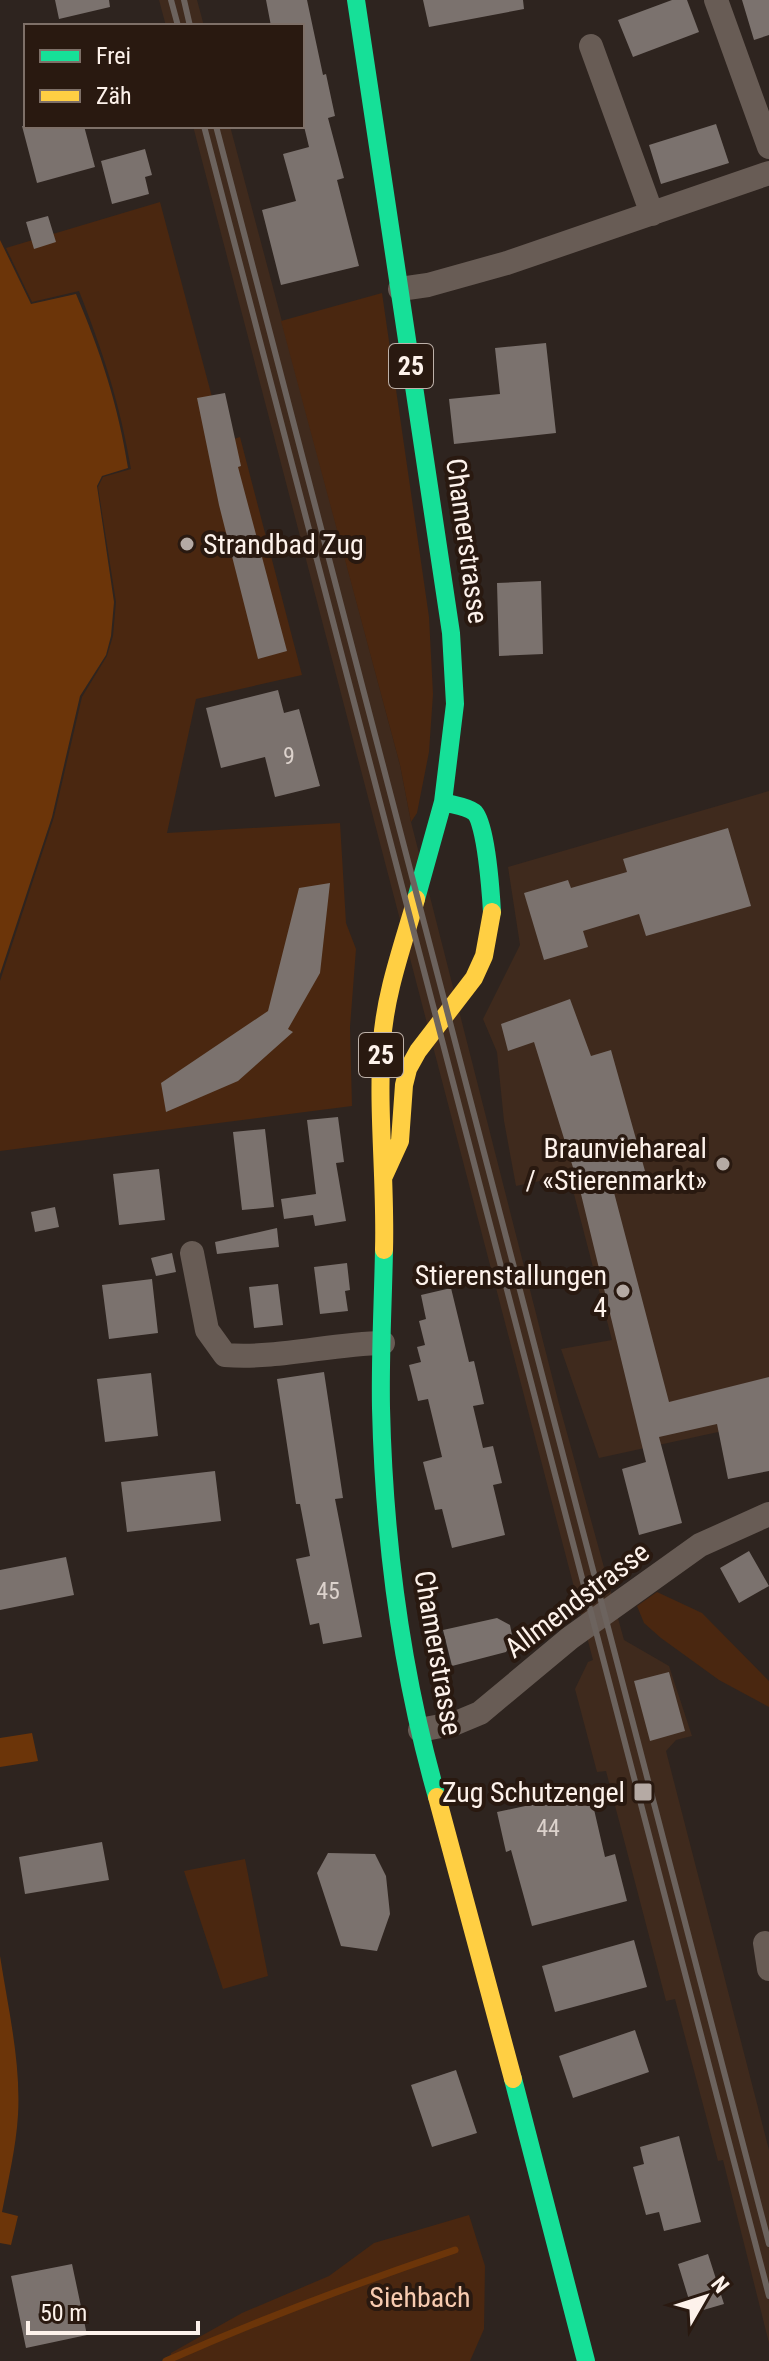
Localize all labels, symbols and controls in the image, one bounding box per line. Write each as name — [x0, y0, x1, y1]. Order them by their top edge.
legend — [24, 24, 304, 128]
text: Frei — [96, 42, 131, 70]
text: Zäh — [96, 82, 132, 110]
road number: 25 — [389, 344, 433, 388]
street label: Chamerstrasse — [439, 456, 495, 626]
place label: Strandbad Zug — [203, 528, 364, 561]
marker: Strandbad Zug — [178, 535, 196, 553]
house number: 9 — [283, 742, 295, 770]
road number: 25 — [359, 1033, 403, 1077]
place label: Braunviehareal / «Stierenmarkt» — [526, 1132, 707, 1197]
marker: Braunviehareal / «Stierenmarkt» — [714, 1155, 732, 1173]
place label: Stierenstallungen 4 — [415, 1259, 607, 1324]
marker: Stierenstallungen 4 — [614, 1282, 632, 1300]
street label: Allmendstrasse — [498, 1535, 656, 1665]
street label: Chamerstrasse — [407, 1568, 469, 1738]
house number: 45 — [316, 1577, 340, 1605]
place label: Zug Schutzengel — [442, 1776, 625, 1809]
marker: Zug Schutzengel — [632, 1781, 654, 1803]
house number: 44 — [536, 1814, 560, 1842]
north arrow — [665, 2257, 745, 2337]
text: N — [706, 2272, 734, 2298]
park label: Siehbach — [369, 2281, 471, 2314]
scale bar — [28, 2285, 198, 2335]
text: 50 m — [40, 2299, 87, 2327]

